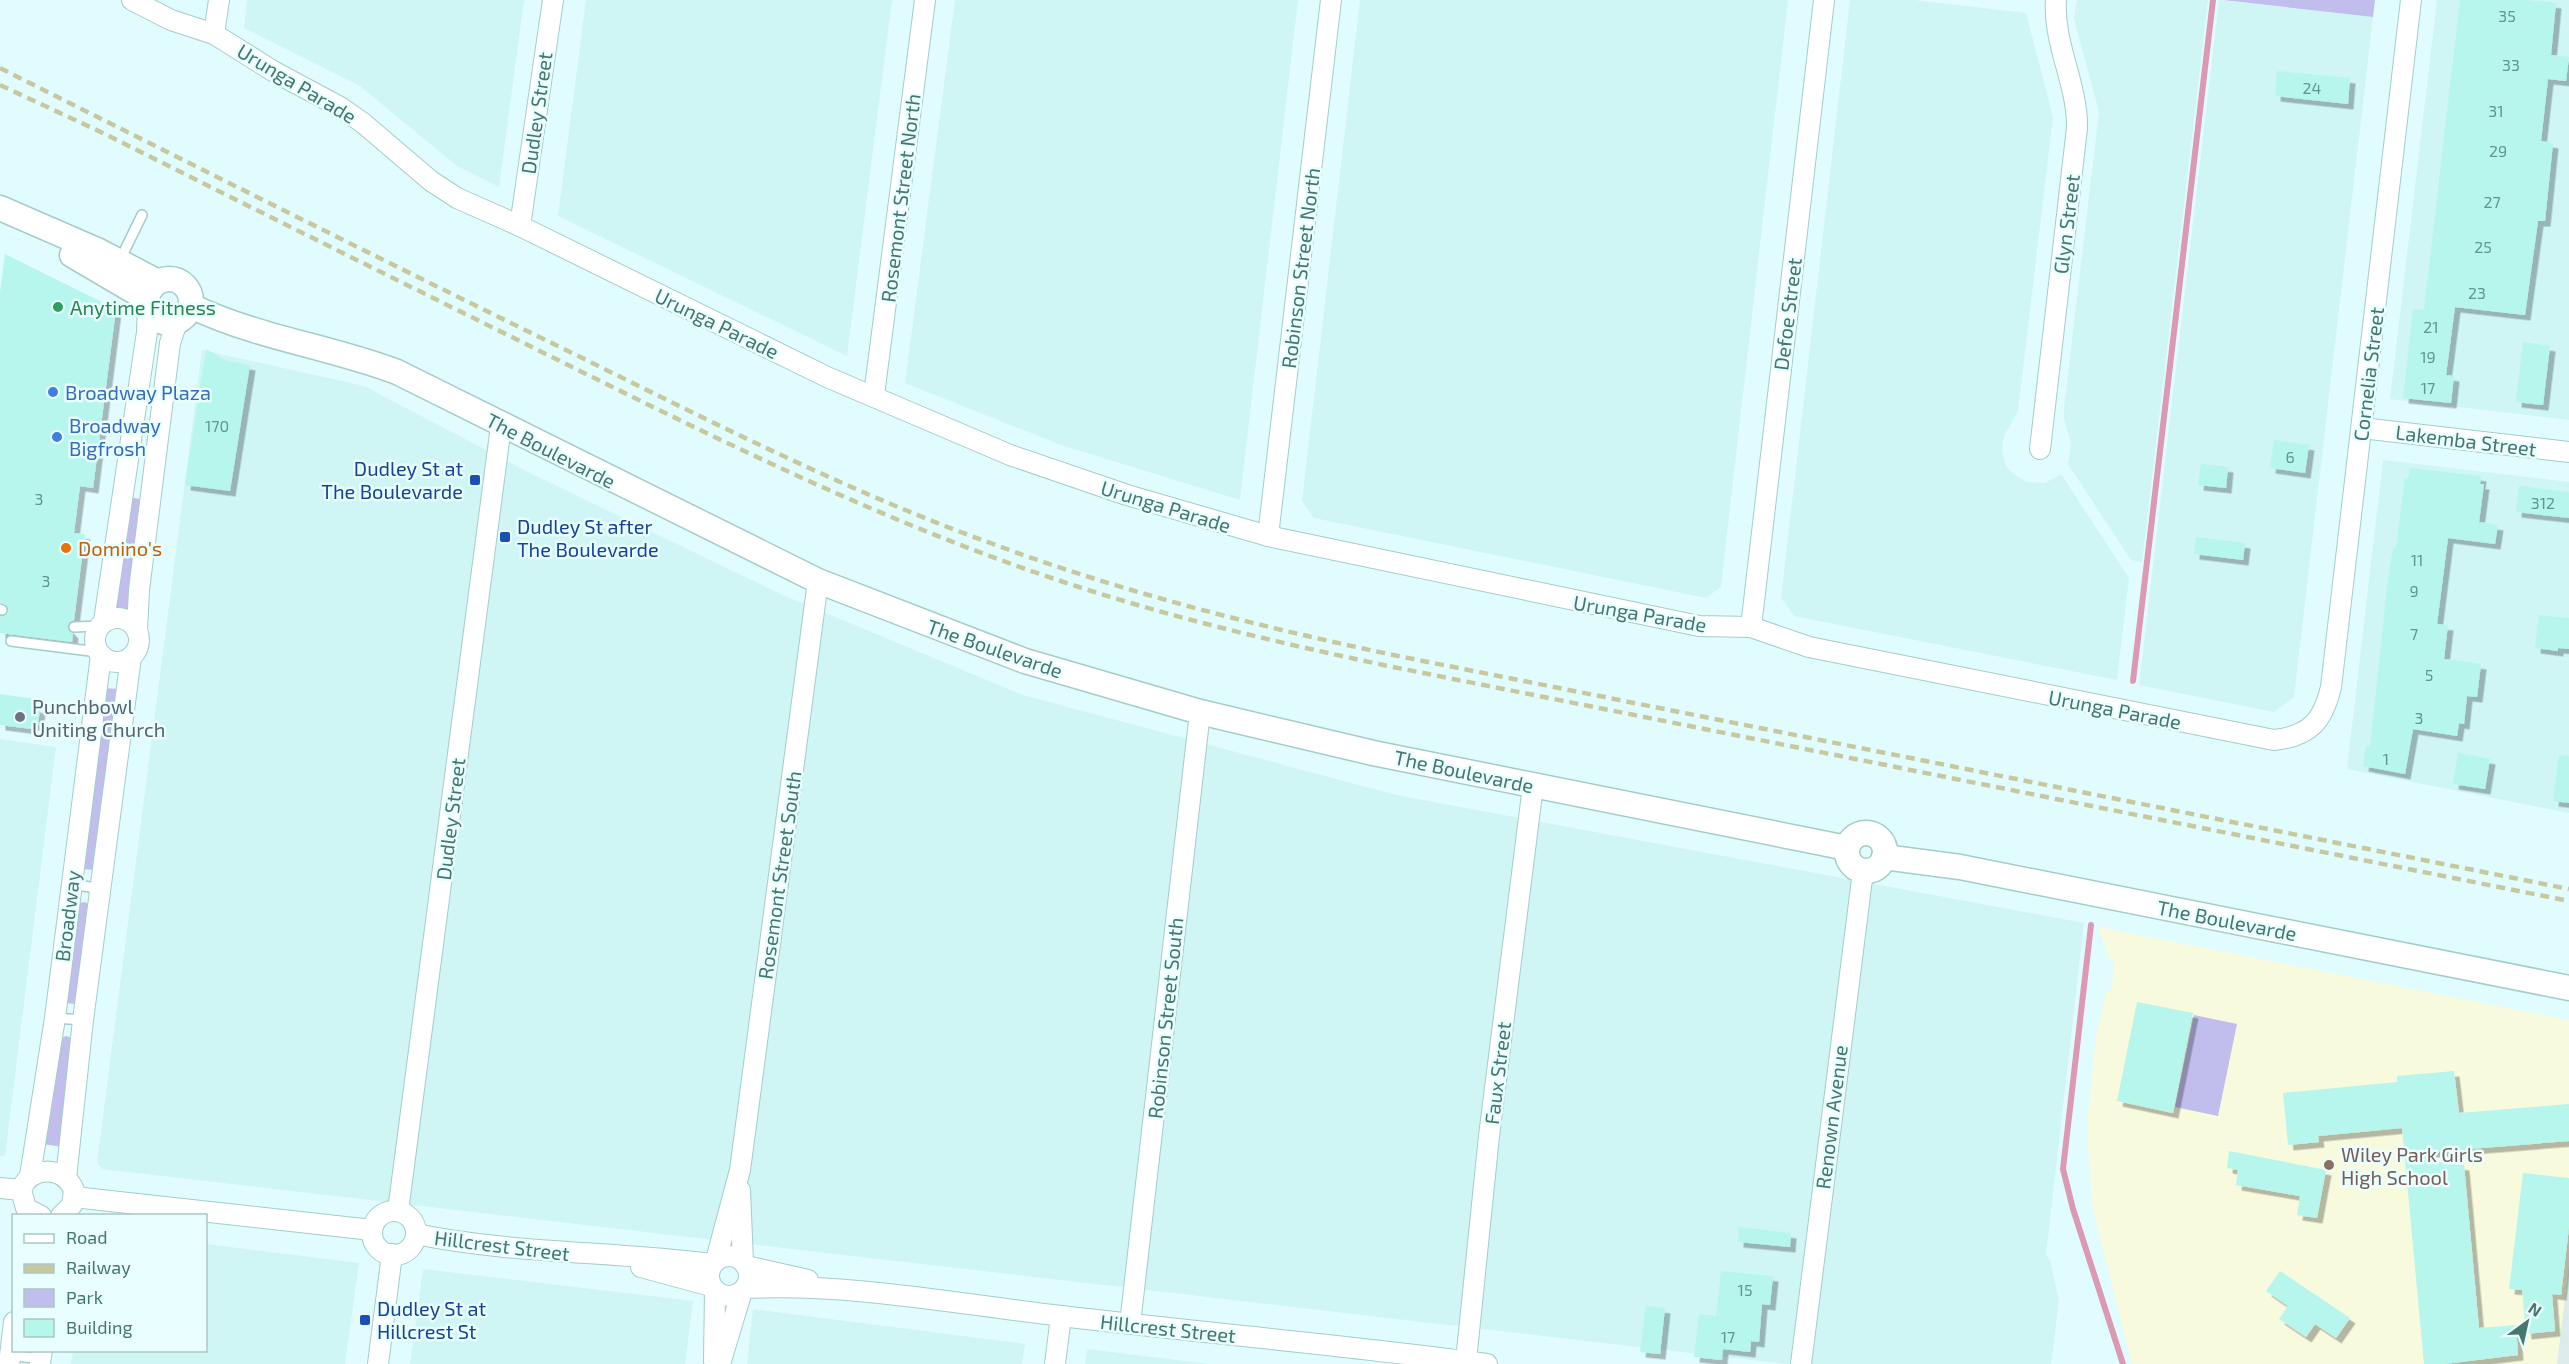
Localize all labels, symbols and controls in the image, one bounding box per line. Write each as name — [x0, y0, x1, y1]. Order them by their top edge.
house number: 35 — [2498, 6, 2516, 25]
street label: Urunga Parade — [233, 38, 361, 128]
street label: Dudley Street — [516, 50, 556, 176]
house number: 33 — [2502, 55, 2520, 74]
house number: 24 — [2303, 78, 2322, 97]
street label: Rosemont Street North — [875, 92, 925, 304]
house number: 31 — [2488, 101, 2504, 120]
house number: 29 — [2489, 141, 2507, 160]
street label: Robinson Street North — [1276, 166, 1324, 370]
street label: Glyn Street — [2048, 172, 2084, 275]
house number: 27 — [2483, 192, 2501, 211]
house number: 25 — [2474, 237, 2492, 256]
street label: Defoe Street — [1768, 256, 1806, 372]
street label: Urunga Parade — [651, 283, 783, 363]
house number: 23 — [2468, 283, 2486, 302]
place label: Anytime Fitness — [70, 295, 216, 319]
marker: Anytime Fitness — [51, 300, 65, 314]
street label: Cornelia Street — [2348, 305, 2388, 442]
house number: 21 — [2423, 317, 2439, 336]
house number: 19 — [2420, 347, 2436, 366]
house number: 17 — [2421, 378, 2435, 397]
place label: Broadway Plaza — [65, 380, 211, 404]
marker: Broadway Plaza — [46, 385, 60, 399]
street label: The Boulevarde — [482, 407, 620, 493]
place label: Broadway Bigfrosh — [69, 413, 161, 460]
house number: 170 — [205, 416, 229, 435]
street label: Lakemba Street — [2394, 419, 2538, 461]
marker: Broadway Bigfrosh — [50, 430, 64, 444]
house number: 6 — [2285, 447, 2295, 466]
place label: Dudley St at The Boulevarde — [321, 456, 463, 503]
marker: Dudley St at The Boulevarde — [468, 473, 482, 487]
street label: Urunga Parade — [1098, 475, 1234, 537]
house number: 3 — [35, 489, 43, 508]
house number: 312 — [2531, 493, 2555, 512]
place label: Dudley St after The Boulevarde — [517, 514, 659, 561]
marker: Dudley St after The Boulevarde — [498, 530, 512, 544]
place label: Domino's — [78, 536, 162, 560]
marker: Domino's — [59, 541, 73, 555]
house number: 11 — [2411, 550, 2423, 569]
house number: 3 — [42, 571, 50, 590]
house number: 9 — [2409, 581, 2419, 600]
street label: Urunga Parade — [1572, 589, 1708, 637]
street label: The Boulevarde — [924, 614, 1066, 682]
house number: 7 — [2410, 624, 2418, 643]
house number: 5 — [2425, 665, 2433, 684]
street label: Urunga Parade — [2047, 684, 2183, 734]
place label: Punchbowl Uniting Church — [32, 694, 165, 741]
house number: 3 — [2415, 708, 2423, 727]
marker: Punchbowl Uniting Church — [13, 710, 27, 724]
street label: The Boulevarde — [1392, 745, 1536, 797]
house number: 1 — [2383, 749, 2389, 768]
street label: Dudley Street — [431, 756, 469, 881]
street label: Rosemont Street South — [752, 769, 806, 981]
street label: Broadway — [49, 868, 85, 963]
street label: The Boulevarde — [2155, 895, 2299, 945]
street label: Robinson Street South — [1142, 916, 1188, 1120]
street label: Faux Street — [1479, 1020, 1515, 1126]
street label: Renown Avenue — [1810, 1044, 1852, 1190]
place label: Wiley Park Girls High School — [2341, 1142, 2483, 1189]
marker: Wiley Park Girls High School — [2322, 1158, 2336, 1172]
legend — [12, 1214, 207, 1352]
street label: Hillcrest Street — [433, 1225, 571, 1265]
text: Road — [66, 1226, 107, 1248]
text: Railway — [66, 1256, 131, 1278]
house number: 15 — [1738, 1280, 1752, 1299]
text: Park — [66, 1286, 103, 1308]
north arrow — [2497, 1292, 2557, 1352]
place label: Dudley St at Hillcrest St — [377, 1296, 487, 1343]
text: N — [2525, 1298, 2545, 1320]
street label: Hillcrest Street — [1099, 1309, 1237, 1347]
marker: Dudley St at Hillcrest St — [358, 1313, 372, 1327]
text: Building — [66, 1316, 133, 1338]
house number: 17 — [1721, 1327, 1735, 1346]

